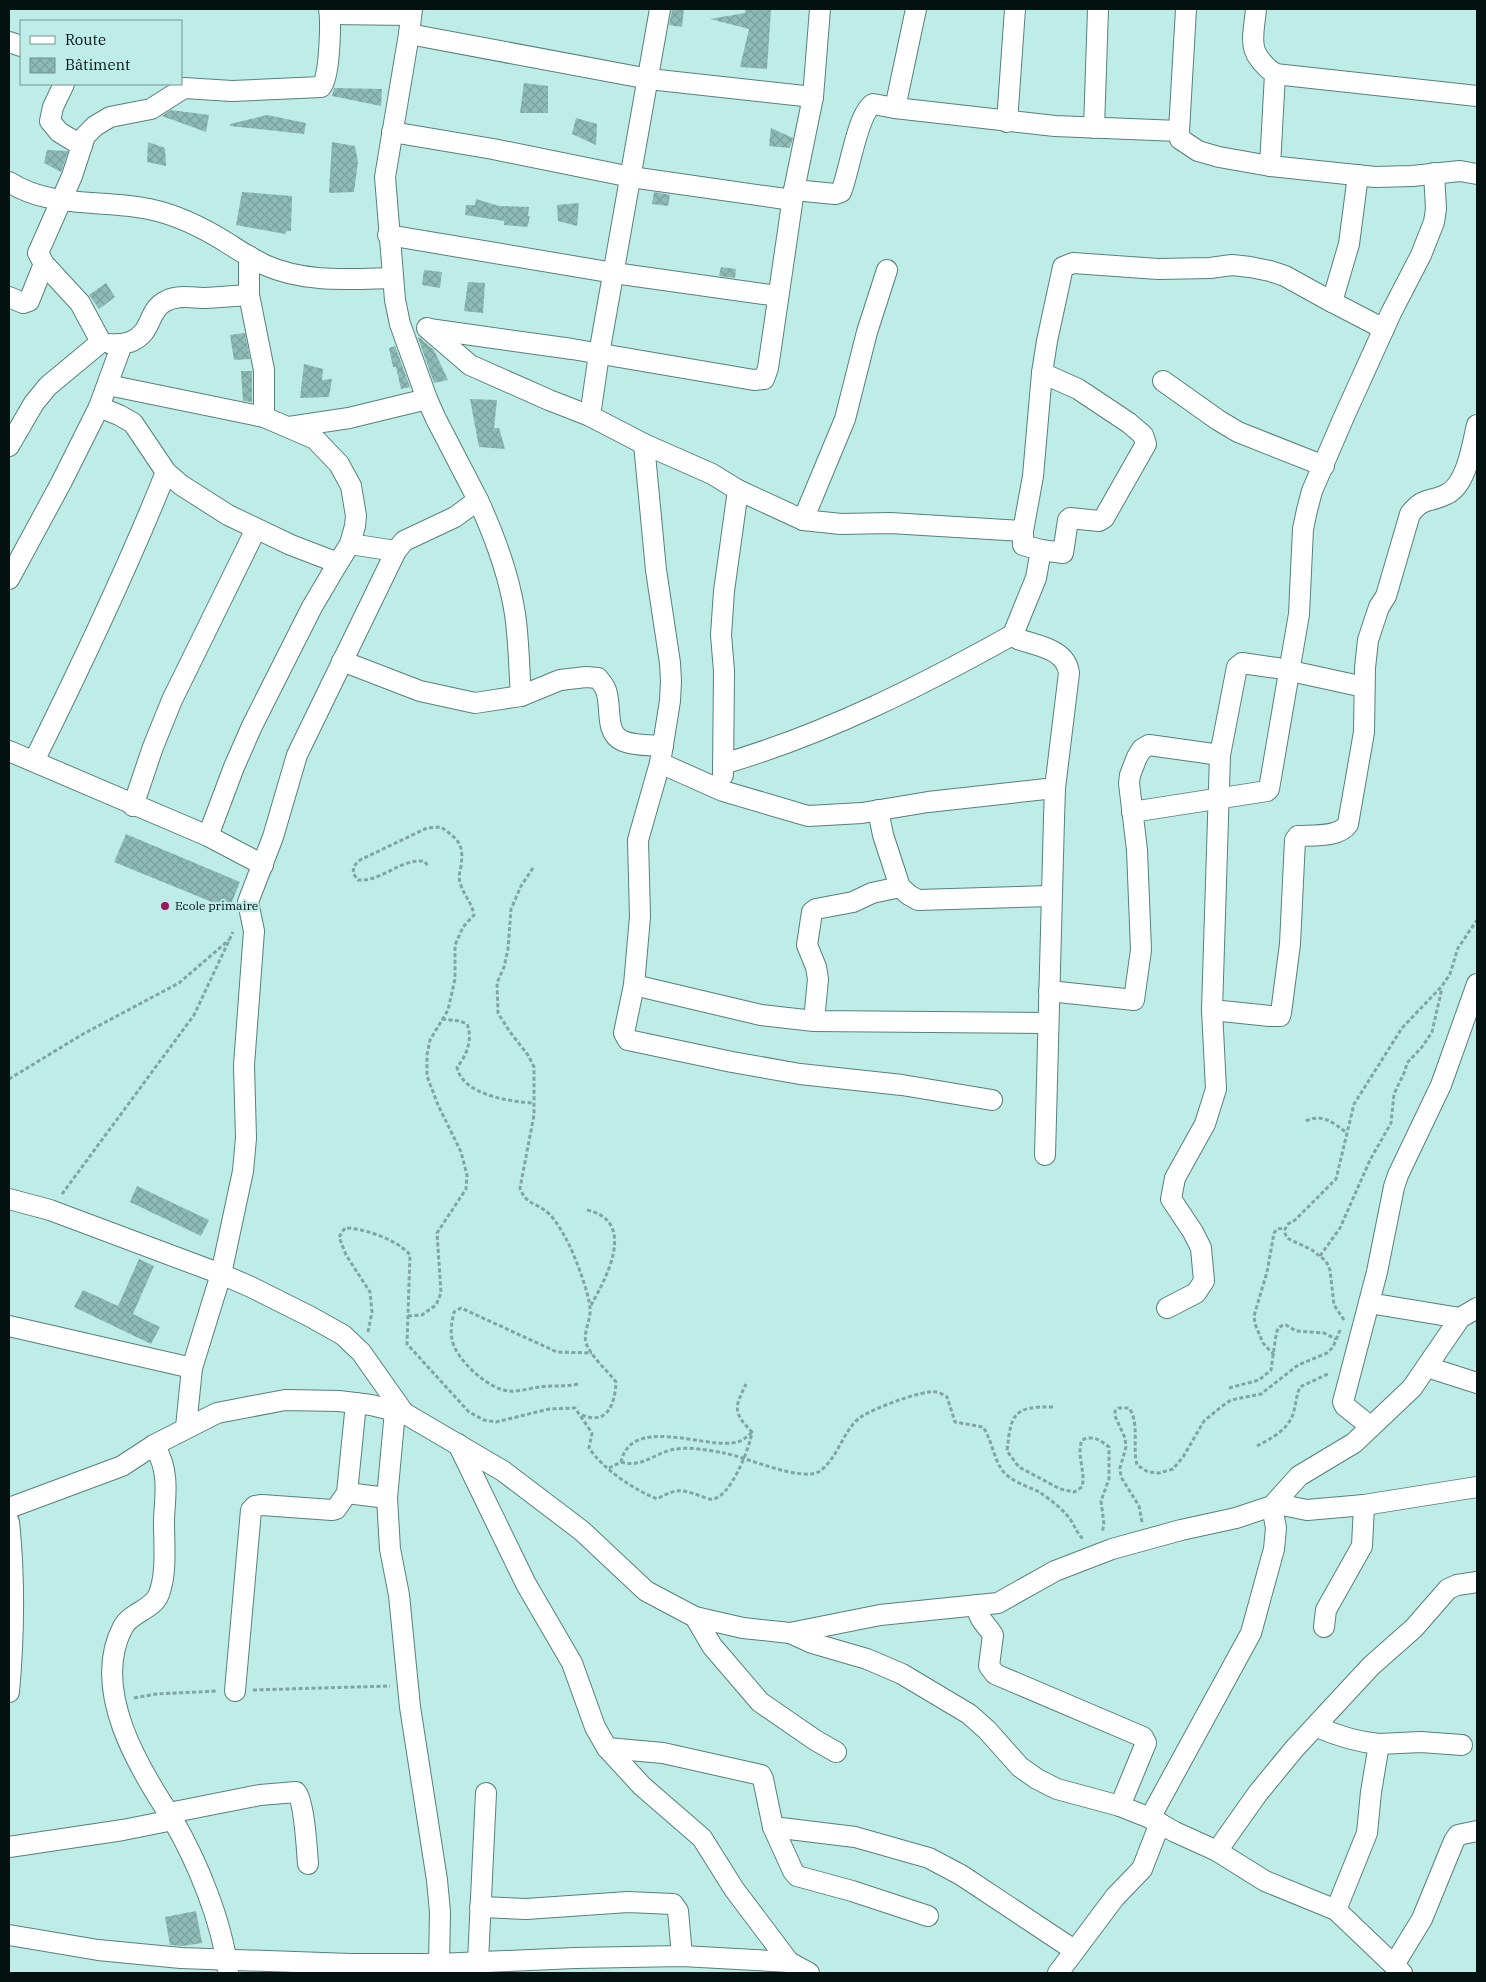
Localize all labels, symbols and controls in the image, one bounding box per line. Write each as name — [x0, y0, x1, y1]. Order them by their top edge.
legend — [20, 20, 182, 85]
text: Route — [65, 30, 106, 49]
text: Bâtiment — [65, 55, 130, 74]
place label: Ecole primaire — [175, 898, 258, 913]
marker: Ecole primaire — [159, 900, 171, 912]

